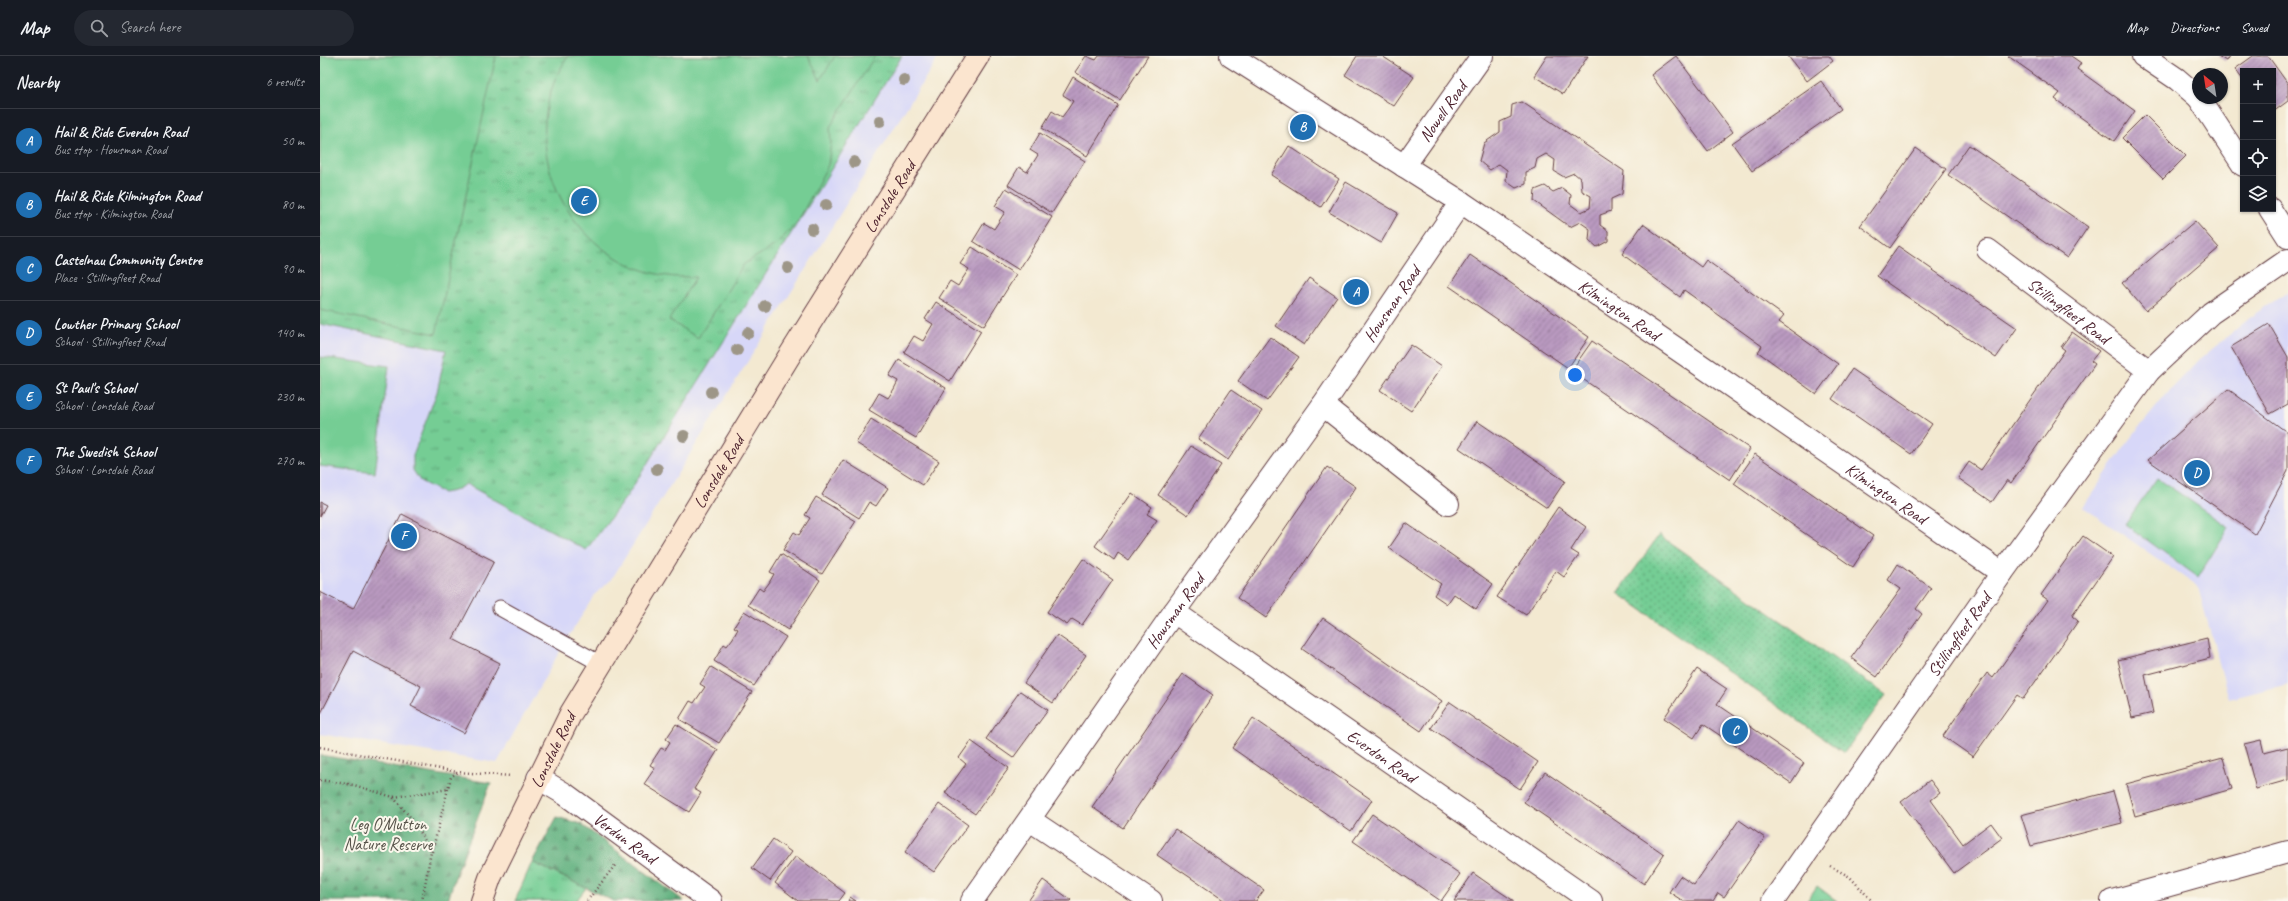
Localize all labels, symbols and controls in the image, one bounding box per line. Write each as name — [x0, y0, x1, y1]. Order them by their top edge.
search box — [74, 10, 354, 46]
text: Map — [20, 16, 50, 40]
icon: search — [88, 17, 110, 39]
text: Search here — [120, 18, 181, 37]
text: Map — [2127, 19, 2148, 36]
text: Directions — [2170, 19, 2219, 36]
text: Saved — [2241, 19, 2268, 36]
north arrow — [2192, 68, 2228, 104]
map controls — [2240, 68, 2276, 212]
button: + — [2240, 68, 2276, 104]
text: Nearby — [16, 72, 59, 93]
text: 6 results — [266, 74, 304, 90]
street label: Nowell Road — [1415, 75, 1473, 146]
button: − — [2240, 104, 2276, 140]
pin: B — [1290, 112, 1316, 142]
text: Hail & Ride Everdon Road — [54, 123, 188, 142]
text: A — [26, 133, 32, 149]
text: 50 m — [282, 133, 304, 149]
button: locate — [2240, 140, 2276, 176]
text: Bus stop · Howsman Road — [54, 142, 167, 158]
street label: Lonsdale Road — [859, 154, 922, 237]
button: layers — [2240, 176, 2276, 212]
pin: E — [571, 186, 597, 216]
text: Hail & Ride Kilmington Road — [54, 187, 200, 206]
text: B — [26, 197, 32, 213]
text: 80 m — [282, 197, 304, 213]
text: Bus stop · Kilmington Road — [54, 206, 172, 222]
text: Castelnau Community Centre — [54, 251, 202, 270]
street label: Howsman Road — [1359, 259, 1427, 346]
text: C — [26, 261, 32, 277]
text: 90 m — [282, 261, 304, 277]
text: Place · Stillingfleet Road — [54, 270, 160, 286]
street label: Stillingfleet Road — [2023, 273, 2116, 350]
street label: Kilmington Road — [1574, 275, 1666, 347]
pin: A — [1343, 277, 1369, 307]
text: Lowther Primary School — [54, 315, 178, 334]
text: D — [25, 325, 33, 341]
text: 140 m — [276, 325, 304, 341]
text: School · Stillingfleet Road — [54, 334, 165, 350]
your location — [1565, 365, 1585, 385]
text: St Paul's School — [54, 379, 136, 398]
text: E — [26, 389, 32, 405]
text: 230 m — [276, 389, 304, 405]
text: School · Lonsdale Road — [54, 398, 153, 414]
street label: Lonsdale Road — [689, 429, 751, 512]
text: The Swedish School — [54, 443, 156, 462]
text: F — [26, 453, 32, 469]
text: 270 m — [276, 453, 304, 469]
street label: Kilmington Road — [1841, 458, 1933, 530]
pin: D — [2184, 458, 2210, 488]
text: School · Lonsdale Road — [54, 462, 153, 478]
pin: F — [391, 521, 417, 551]
street label: Howsman Road — [1142, 567, 1211, 653]
street label: Stillingfleet Road — [1923, 587, 1997, 681]
street label: Lonsdale Road — [526, 706, 582, 791]
pin: C — [1722, 716, 1748, 746]
street label: Everdon Road — [1343, 725, 1423, 790]
street label: Verdun Road — [589, 808, 663, 870]
park label: Leg O'Mutton Nature Reserve — [344, 814, 434, 855]

